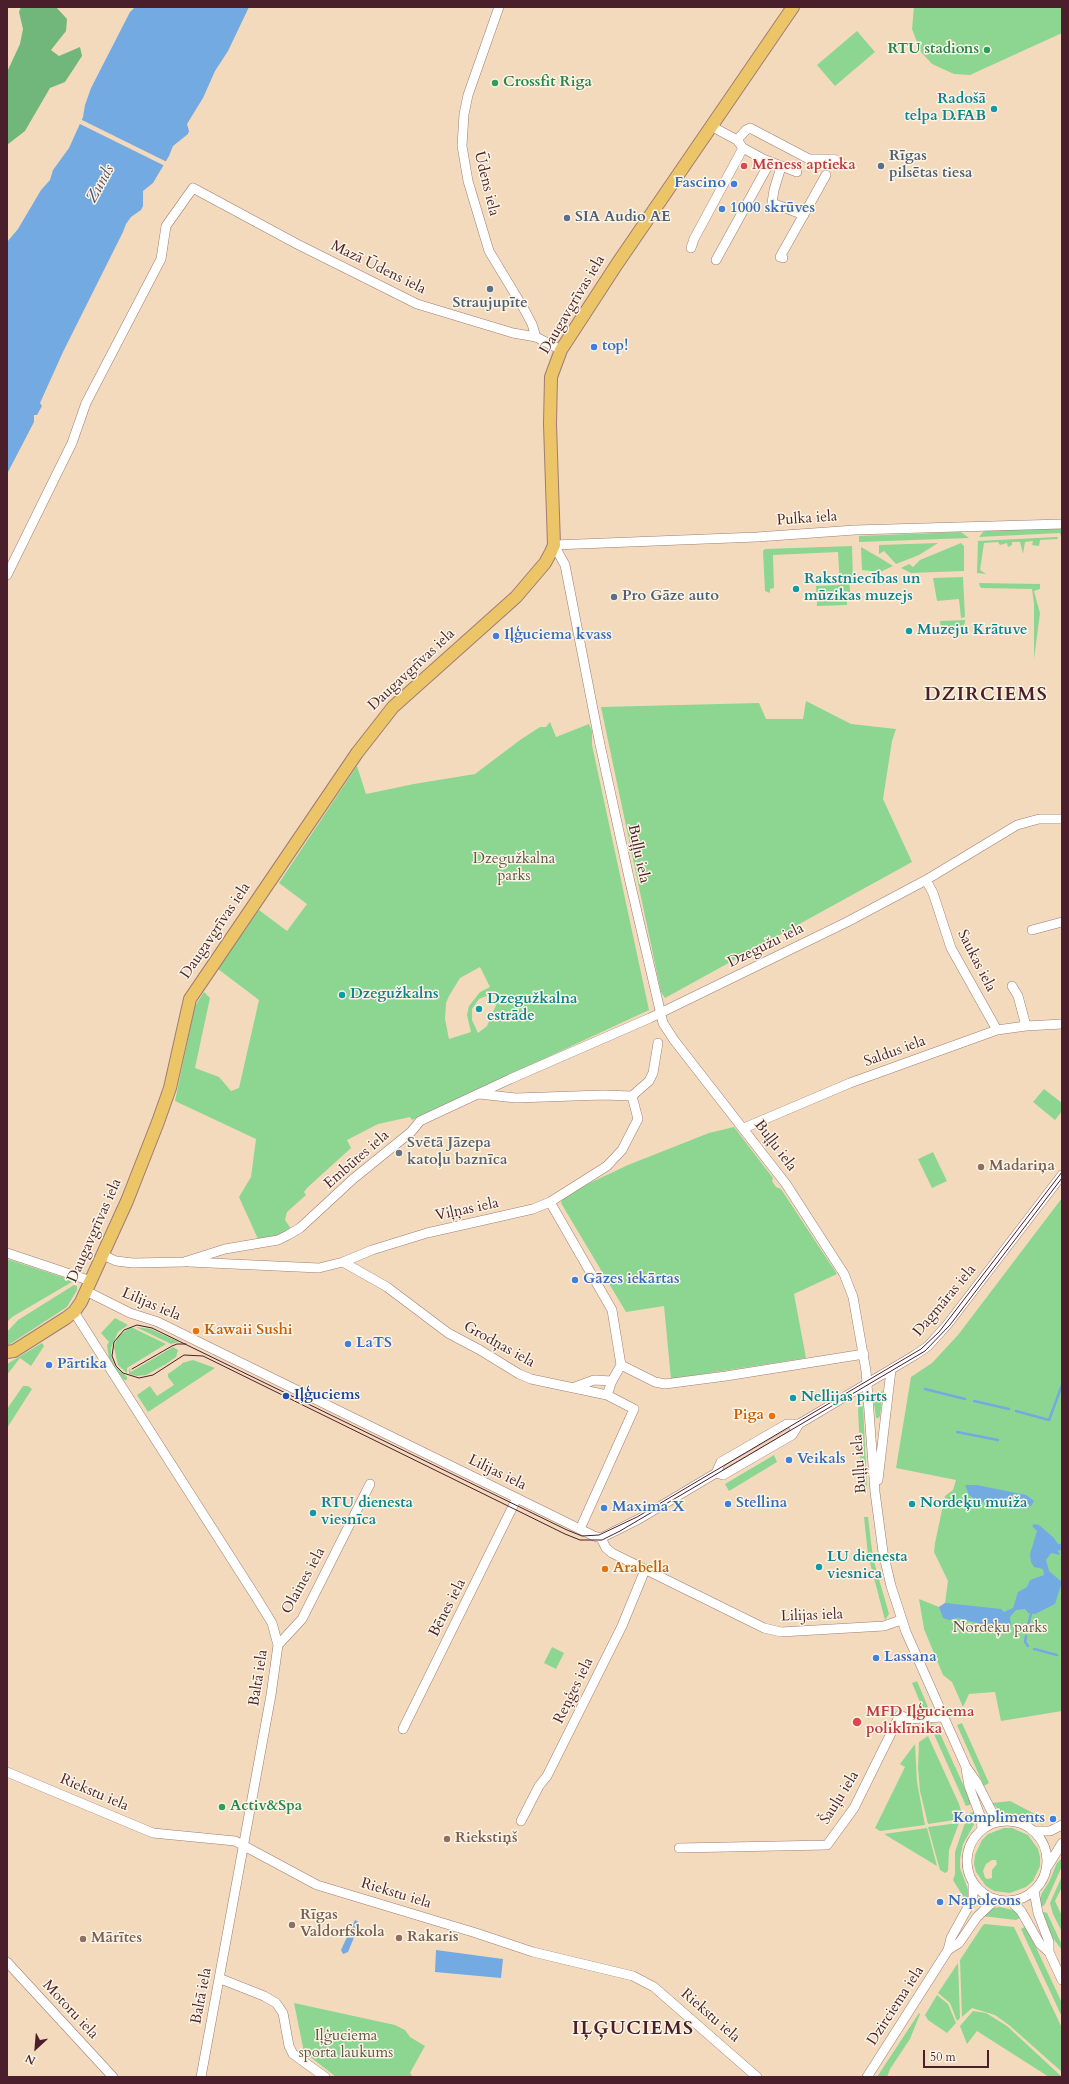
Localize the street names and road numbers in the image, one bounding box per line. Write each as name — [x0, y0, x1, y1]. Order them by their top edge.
street label: Ūdens iela — [469, 150, 503, 218]
street label: Mazā Ūdens iela — [327, 237, 429, 299]
street label: Daugavgrīvas iela — [536, 252, 610, 358]
street label: Pulka iela — [776, 508, 838, 530]
street label: Daugavgrīvas iela — [365, 625, 459, 715]
street label: Buļļu iela — [623, 823, 653, 885]
street label: Daugavgrīvas iela — [177, 879, 255, 983]
street label: Dzegužu iela — [725, 920, 807, 972]
street label: Saukas iela — [953, 927, 999, 995]
street label: Saldus iela — [862, 1033, 928, 1071]
street label: Buļļu iela — [750, 1117, 800, 1175]
street label: Embūtes iela — [321, 1127, 393, 1193]
street label: Daugavgrīvas iela — [64, 1176, 126, 1286]
street label: Viļņas iela — [434, 1194, 500, 1226]
street label: Dagmāras iela — [910, 1261, 980, 1341]
street label: Lilijas iela — [119, 1285, 183, 1325]
street label: Grodņas iela — [460, 1318, 538, 1372]
street label: Buļļu iela — [849, 1434, 871, 1494]
street label: Lilijas iela — [465, 1451, 529, 1495]
street label: Olaines iela — [278, 1545, 330, 1617]
street label: Bēnes iela — [426, 1576, 470, 1640]
street label: Lilijas iela — [781, 1606, 843, 1626]
street label: Baltā iela — [246, 1648, 272, 1708]
street label: Reņģes iela — [550, 1655, 598, 1727]
street label: Šauļu iela — [817, 1768, 863, 1828]
street label: Riekstu iela — [57, 1770, 131, 1816]
street label: Riekstu iela — [359, 1875, 433, 1913]
street label: Dzirciema iela — [864, 1963, 928, 2049]
street label: Baltā iela — [188, 1966, 216, 2026]
street label: Motoru iela — [38, 1977, 102, 2043]
street label: Riekstu iela — [677, 1985, 743, 2047]

